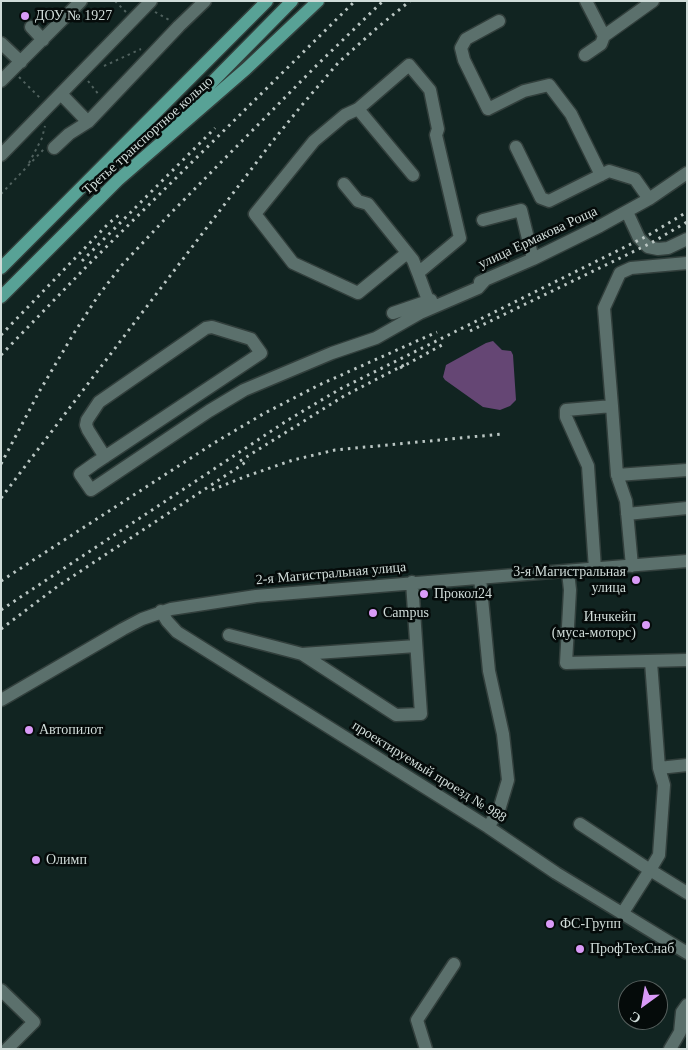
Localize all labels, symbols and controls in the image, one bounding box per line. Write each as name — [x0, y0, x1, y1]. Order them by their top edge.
place label: ДОУ № 1927 — [35, 8, 112, 24]
marker: ДОУ № 1927 — [19, 10, 31, 22]
street label: Третье транспортное кольцо — [79, 73, 217, 199]
street label: улица Ермакова Роща — [476, 203, 600, 273]
street label: 2-я Магистральная улица — [255, 559, 407, 589]
place label: 3-я Магистральная улица — [513, 564, 626, 596]
marker: 3-я Магистральная улица — [630, 574, 642, 586]
place label: Прокол24 — [434, 586, 492, 602]
marker: Прокол24 — [418, 588, 430, 600]
place label: Campus — [383, 605, 429, 621]
marker: Campus — [367, 607, 379, 619]
place label: Инчкейп (муса-моторс) — [552, 609, 636, 642]
marker: Инчкейп (муса-моторс) — [640, 619, 652, 631]
street label: проектируемый проезд № 988 — [349, 717, 509, 827]
place label: Автопилот — [39, 722, 103, 738]
marker: Автопилот — [23, 724, 35, 736]
place label: Олимп — [46, 852, 87, 868]
marker: Олимп — [30, 854, 42, 866]
place label: ФС-Групп — [560, 916, 621, 932]
marker: ФС-Групп — [544, 918, 556, 930]
place label: ПрофТехСнаб — [590, 941, 674, 957]
marker: ПрофТехСнаб — [574, 943, 586, 955]
north arrow — [618, 980, 668, 1030]
text: С — [627, 1008, 644, 1026]

